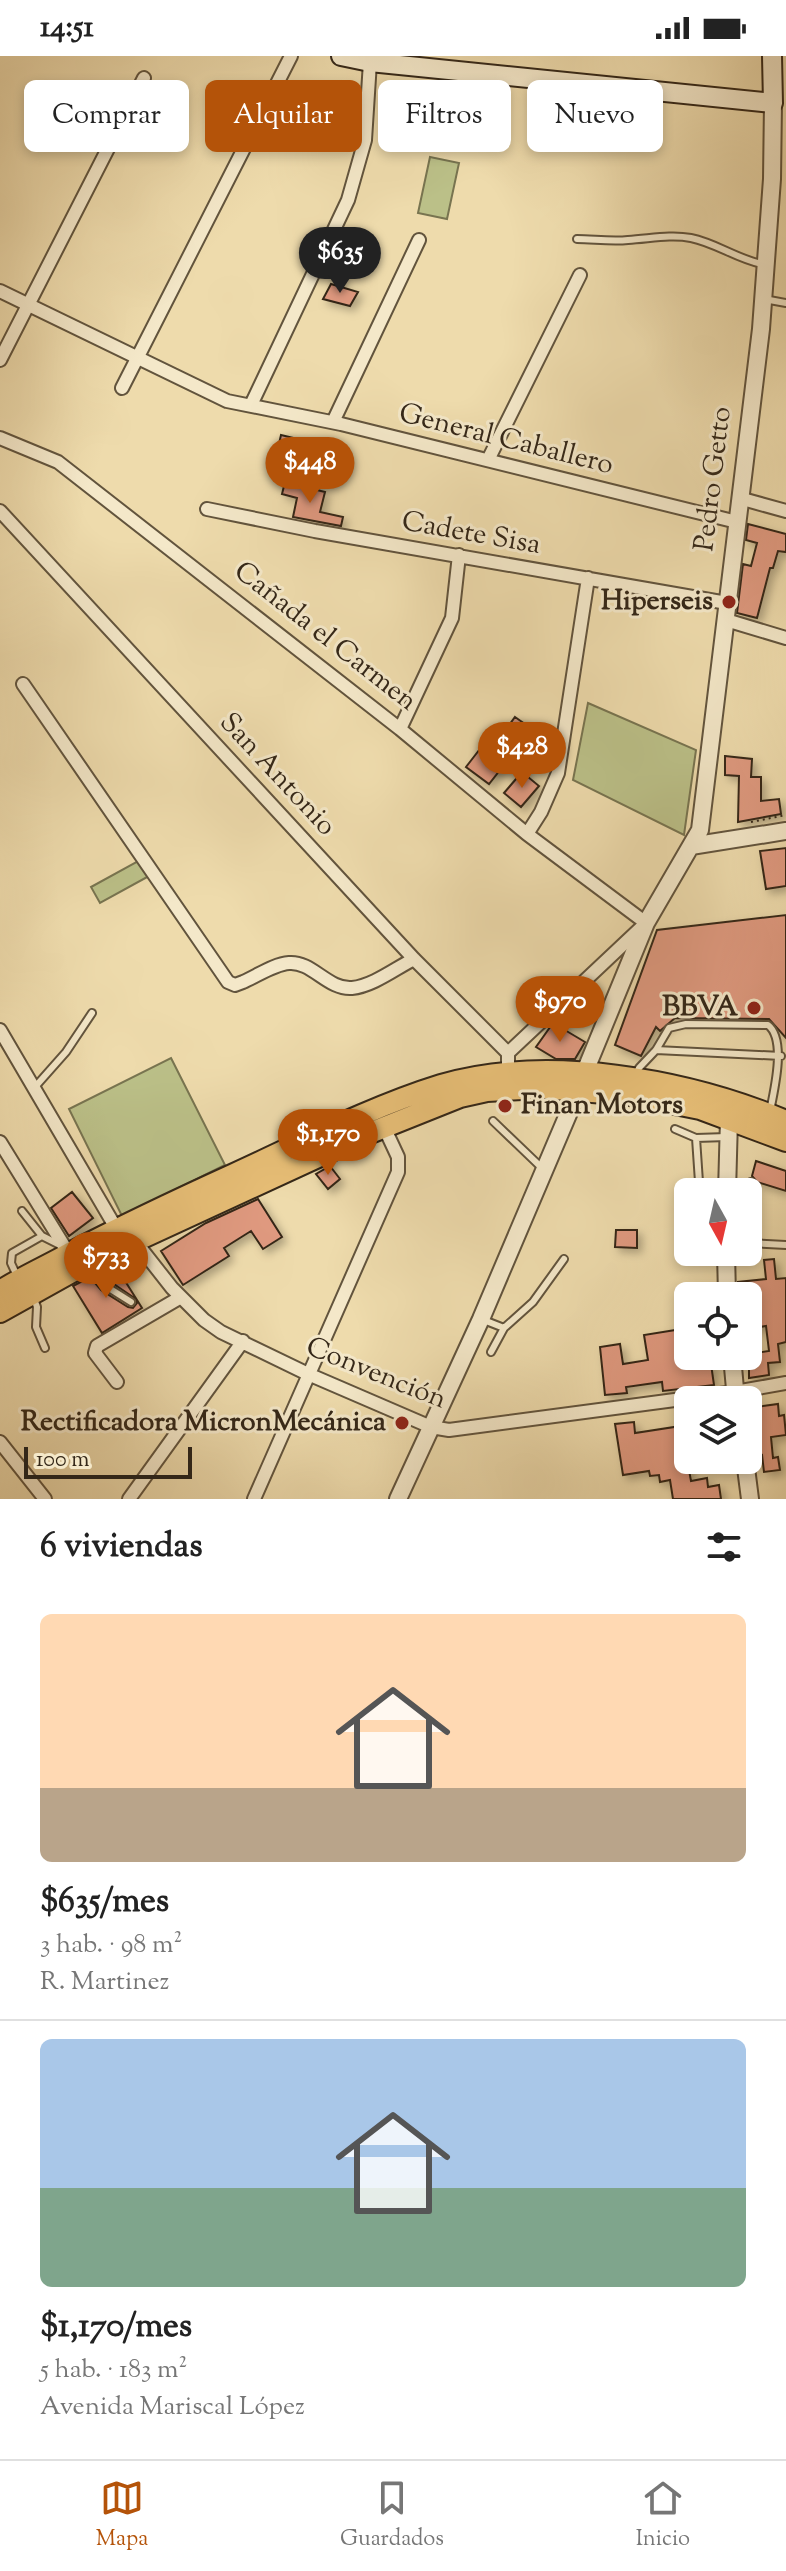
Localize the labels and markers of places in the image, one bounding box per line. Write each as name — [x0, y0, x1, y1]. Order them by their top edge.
pin: $635 — [293, 227, 387, 295]
pin: $448 — [263, 437, 357, 505]
place label: Hiperseis — [601, 582, 713, 622]
marker: Hiperseis — [720, 593, 738, 611]
pin: $428 — [475, 722, 569, 790]
pin: $970 — [513, 976, 607, 1044]
place label: BBVA — [662, 988, 738, 1028]
marker: BBVA — [745, 999, 763, 1017]
place label: Finan Motors — [521, 1086, 683, 1126]
marker: Finan Motors — [496, 1097, 514, 1115]
pin: $1,170 — [263, 1109, 393, 1177]
pin: $733 — [59, 1232, 153, 1300]
place label: Rectificadora MicronMecánica — [21, 1403, 386, 1443]
marker: Rectificadora MicronMecánica — [393, 1414, 411, 1432]

